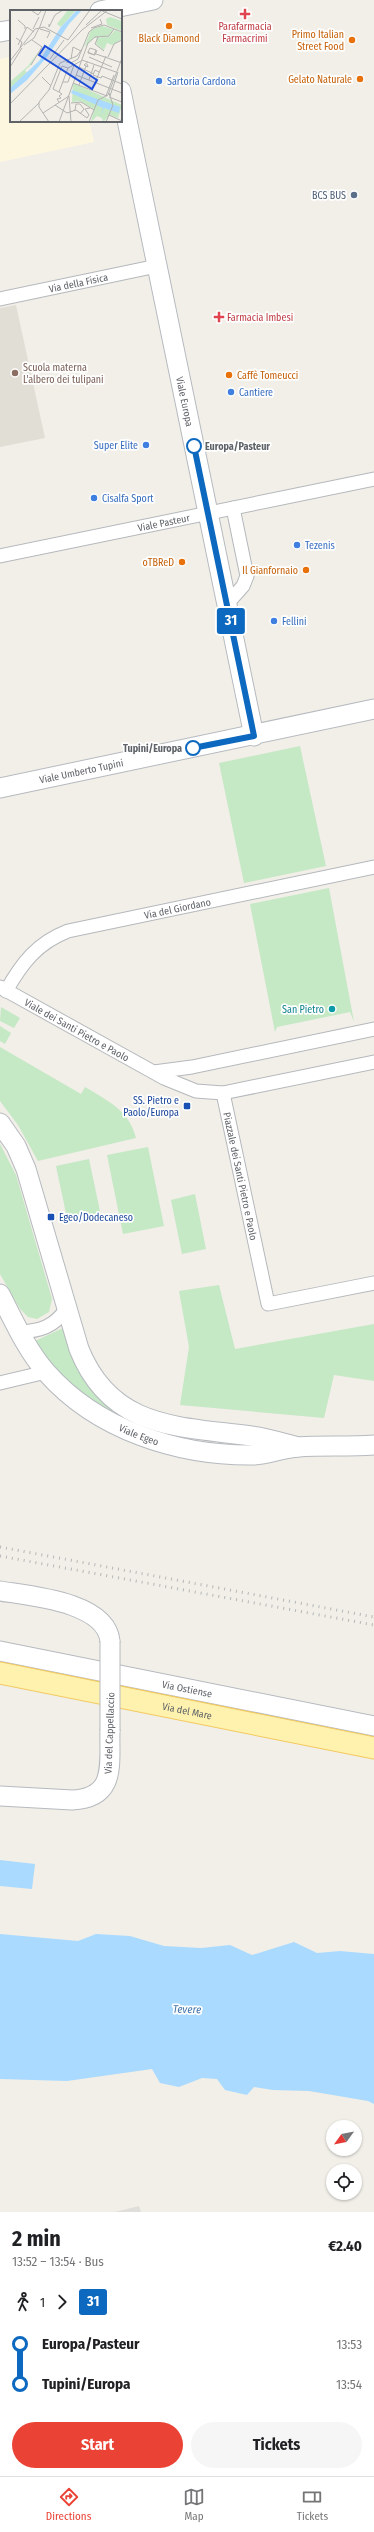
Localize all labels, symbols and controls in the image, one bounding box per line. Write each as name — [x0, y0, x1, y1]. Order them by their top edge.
marker: Parafarmacia Farmacrimi — [240, 9, 250, 19]
inset map — [10, 10, 122, 122]
marker: Black Diamond — [164, 21, 174, 31]
place label: Parafarmacia Farmacrimi — [218, 21, 272, 45]
place label: Primo Italian Street Food — [292, 29, 344, 53]
place label: Black Diamond — [138, 33, 200, 45]
marker: Primo Italian Street Food — [347, 35, 357, 45]
place label: Gelato Naturale — [288, 74, 352, 86]
marker: Gelato Naturale — [355, 74, 365, 84]
marker: Sartoria Cardona — [154, 76, 164, 86]
place label: Sartoria Cardona — [167, 76, 236, 88]
place label: BCS BUS — [312, 190, 346, 202]
marker: BCS BUS — [349, 190, 359, 200]
street label: Via della Fisica — [48, 271, 109, 296]
marker: Farmacia Imbesi — [214, 312, 224, 322]
place label: Farmacia Imbesi — [227, 312, 293, 324]
place label: Scuola materna L'albero dei tulipani — [23, 362, 104, 386]
marker: Scuola materna L'albero dei tulipani — [10, 368, 20, 378]
marker: Caffè Tomeucci — [224, 370, 234, 380]
place label: Caffè Tomeucci — [237, 370, 298, 382]
street label: Viale Europa — [173, 376, 195, 428]
marker: Cantiere — [226, 387, 236, 397]
place label: Cantiere — [239, 387, 273, 399]
marker: Europa/Pasteur — [186, 438, 202, 454]
place label: Super Elite — [94, 440, 138, 452]
marker: Super Elite — [141, 440, 151, 450]
place label: Europa/Pasteur — [205, 441, 270, 453]
marker: Cisalfa Sport — [89, 493, 99, 503]
place label: Cisalfa Sport — [102, 493, 154, 505]
street label: Viale Pasteur — [137, 512, 191, 535]
marker: Tezenis — [292, 540, 302, 550]
place label: Tezenis — [305, 540, 335, 552]
place label: oTBReD — [143, 557, 174, 569]
marker: oTBReD — [177, 557, 187, 567]
place label: Il Gianfornaio — [242, 565, 298, 577]
marker: Il Gianfornaio — [301, 565, 311, 575]
line badge: 31 — [213, 608, 249, 634]
text: 31 — [225, 612, 237, 629]
marker: Fellini — [269, 616, 279, 626]
place label: Fellini — [282, 616, 307, 628]
marker: Tupini/Europa — [185, 740, 201, 756]
place label: Tupini/Europa — [123, 743, 182, 755]
street label: Viale Umberto Tupini — [38, 757, 125, 787]
street label: Via del Giordano — [143, 896, 212, 922]
street label: Viale dei Santi Pietro e Paolo — [22, 997, 131, 1064]
place label: San Pietro — [282, 1004, 324, 1016]
marker: San Pietro — [327, 1004, 337, 1014]
place label: SS. Pietro e Paolo/Europa — [123, 1095, 179, 1119]
marker: SS. Pietro e Paolo/Europa — [182, 1101, 192, 1111]
street label: Piazzale dei Santi Pietro e Paolo — [220, 1111, 259, 1241]
marker: Egeo/Dodecaneso — [46, 1212, 56, 1222]
place label: Egeo/Dodecaneso — [59, 1212, 133, 1224]
street label: Viale Egeo — [117, 1422, 160, 1448]
street label: Via Ostiense — [161, 1679, 213, 1700]
street label: Via del Cappellaccio — [103, 1692, 117, 1774]
street label: Via del Mare — [161, 1701, 213, 1722]
water label: Tevere — [173, 2003, 201, 2016]
north arrow — [326, 2120, 362, 2156]
map controls — [326, 2120, 362, 2200]
button: locate — [326, 2164, 362, 2200]
text: 2 min — [12, 2225, 61, 2252]
text: €2.40 — [328, 2237, 362, 2255]
text: 13:52 – 13:54 · Bus — [12, 2254, 104, 2269]
icon: walk — [12, 2291, 34, 2313]
icon: forward — [51, 2291, 73, 2313]
text: 31 — [87, 2293, 99, 2310]
text: 1 — [40, 2295, 45, 2310]
text: Europa/Pasteur — [42, 2335, 140, 2353]
text: 13:53 — [337, 2337, 362, 2352]
text: Tupini/Europa — [42, 2375, 131, 2393]
text: 13:54 — [336, 2377, 362, 2392]
button: Start — [12, 2422, 183, 2468]
button: Tickets — [191, 2422, 362, 2468]
tab: Directions — [46, 2486, 91, 2523]
tab: Map — [183, 2486, 205, 2523]
tab: Tickets — [297, 2486, 328, 2523]

